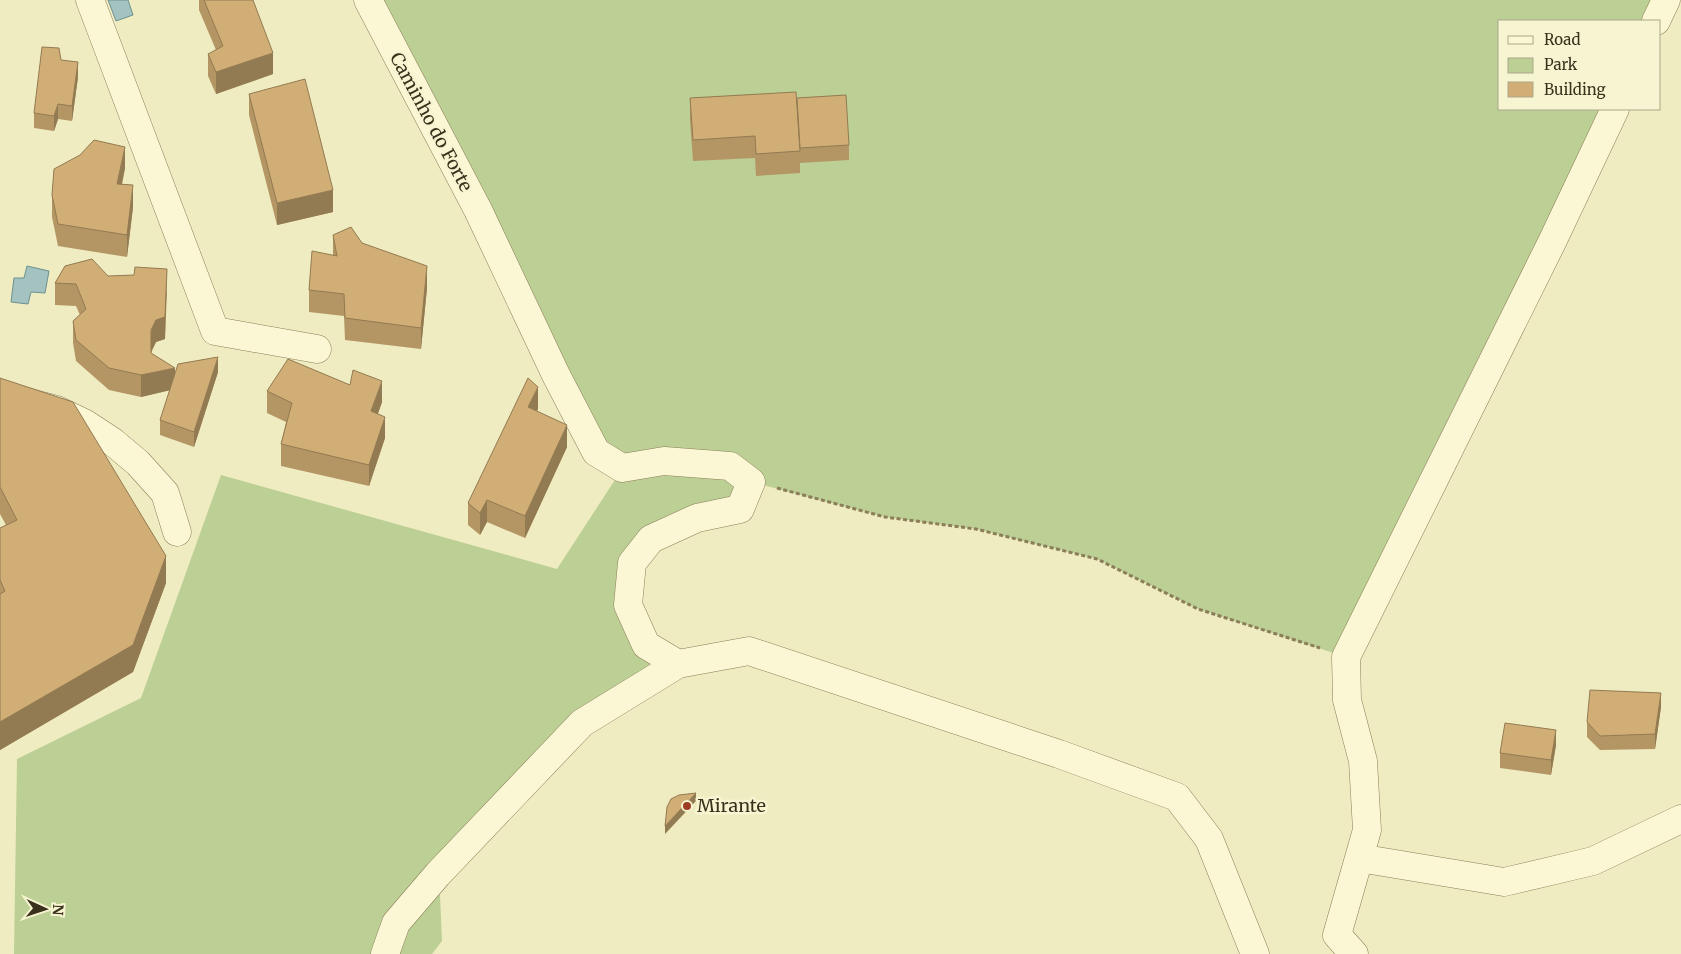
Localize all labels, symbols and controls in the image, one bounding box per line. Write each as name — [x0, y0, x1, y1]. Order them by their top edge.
legend — [1498, 20, 1661, 110]
text: Road — [1544, 30, 1580, 49]
street label: Caminho do Forte — [385, 48, 478, 195]
text: Park — [1544, 55, 1578, 74]
text: Building — [1544, 80, 1606, 99]
place label: Mirante — [697, 794, 766, 817]
marker: Mirante — [681, 800, 693, 812]
north arrow — [20, 884, 70, 934]
text: N — [49, 904, 67, 916]

